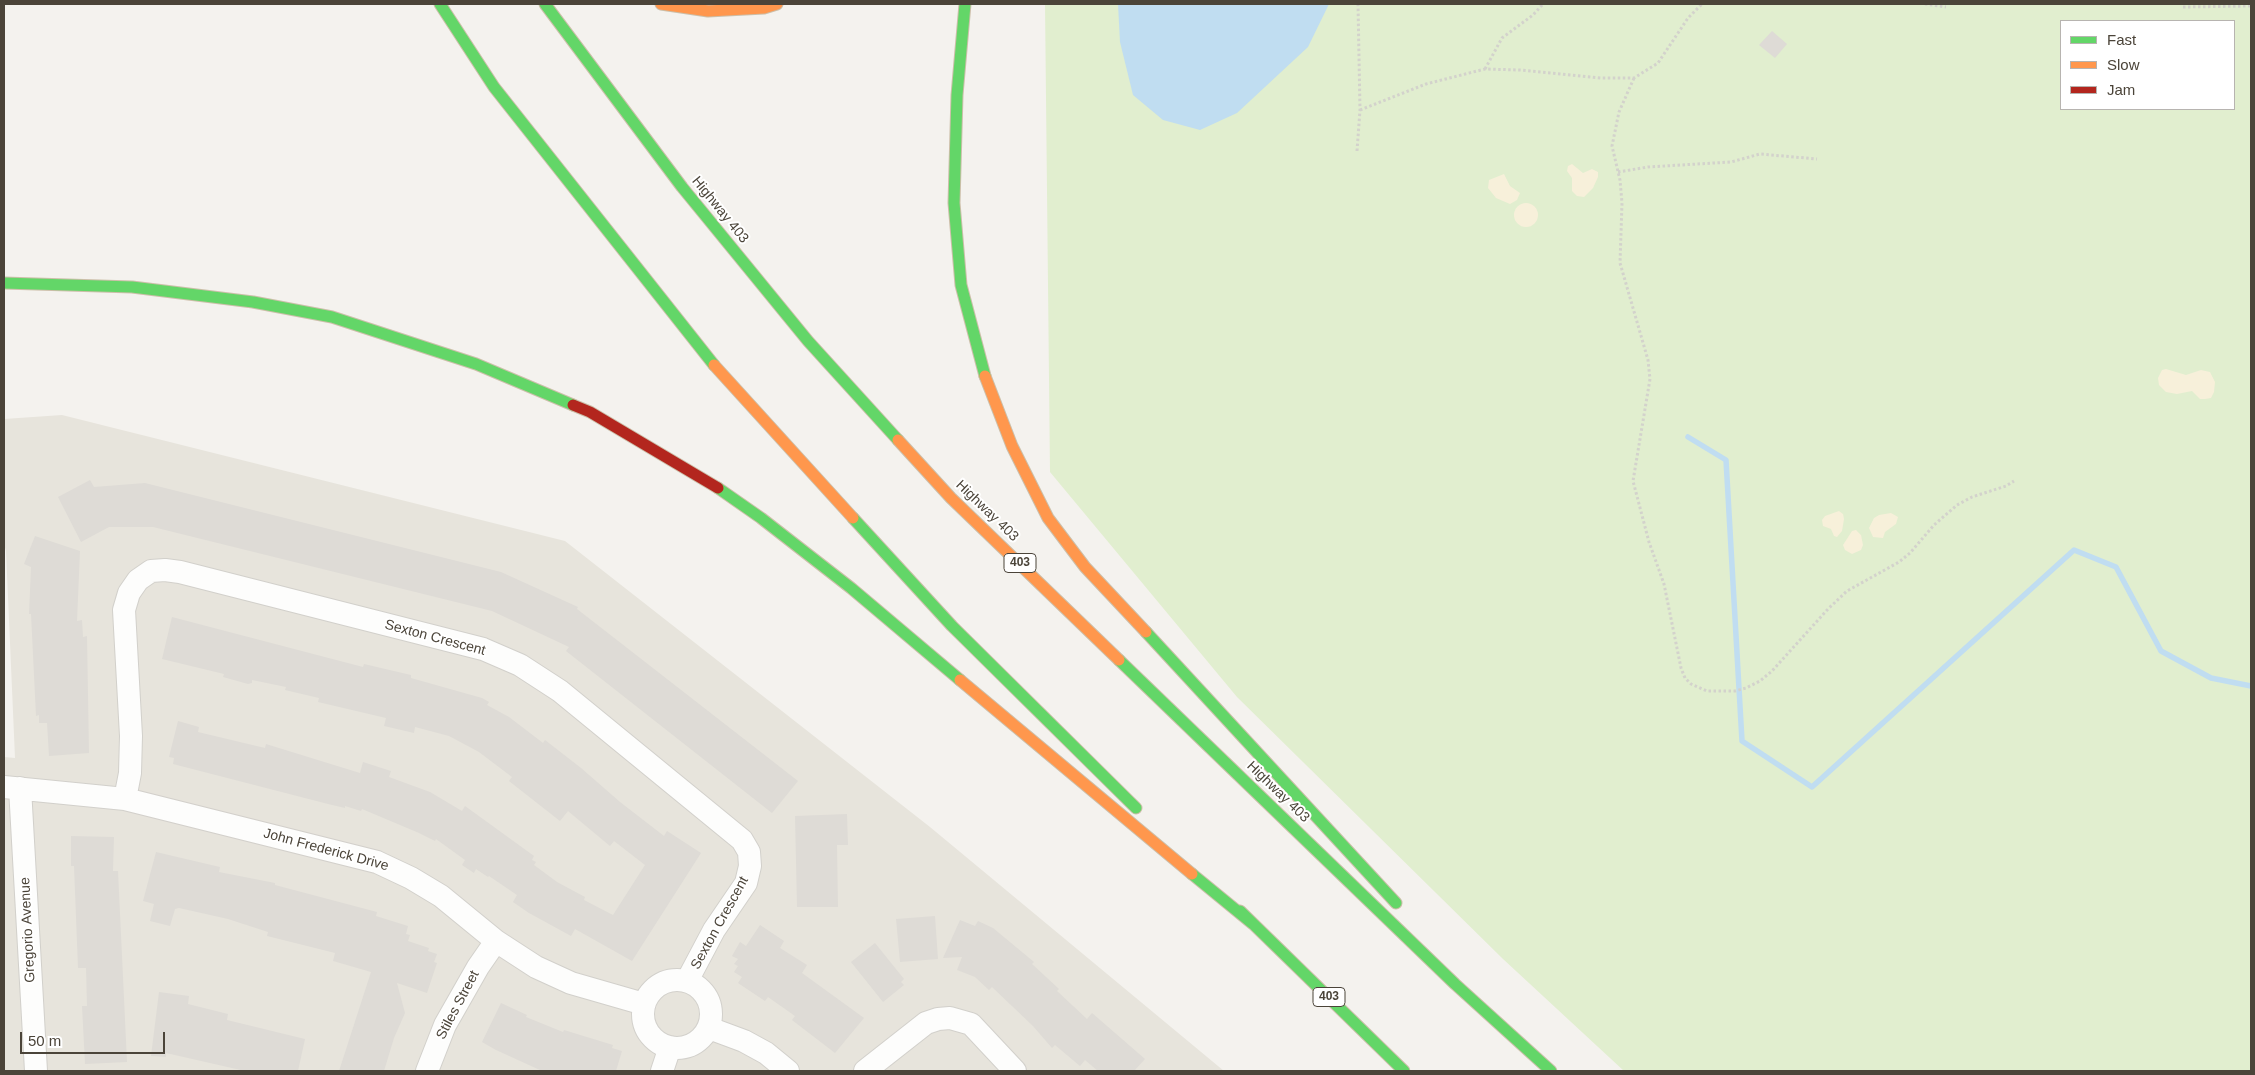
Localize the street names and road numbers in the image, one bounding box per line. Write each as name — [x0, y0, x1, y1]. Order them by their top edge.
street label: Highway 403 — [688, 173, 752, 247]
street label: Highway 403 — [952, 477, 1022, 545]
road number: 403 — [1004, 554, 1036, 572]
street label: Sexton Crescent — [383, 616, 487, 660]
street label: Highway 403 — [1243, 758, 1313, 826]
street label: John Frederick Drive — [261, 825, 391, 875]
street label: Sexton Crescent — [688, 874, 752, 972]
street label: Gregorio Avenue — [17, 877, 39, 983]
street label: Stiles Street — [433, 968, 483, 1042]
road number: 403 — [1313, 988, 1345, 1006]

